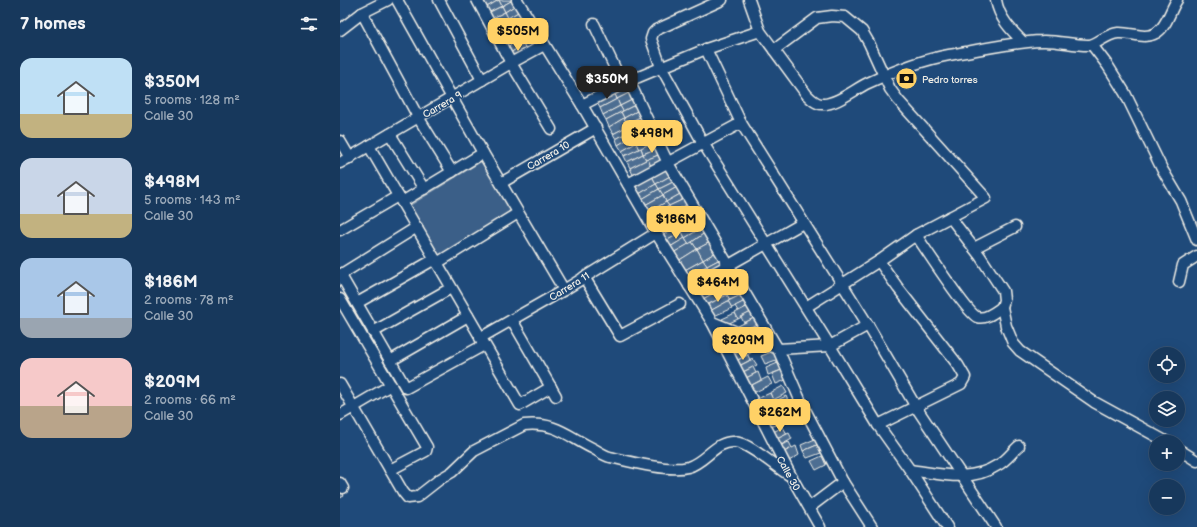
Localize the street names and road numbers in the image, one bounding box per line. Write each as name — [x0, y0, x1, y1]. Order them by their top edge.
street label: Carrera 9 — [421, 89, 464, 121]
street label: Carrera 10 — [525, 139, 572, 173]
street label: Carrera 11 — [547, 270, 592, 304]
street label: Calle 30 — [774, 454, 803, 493]

